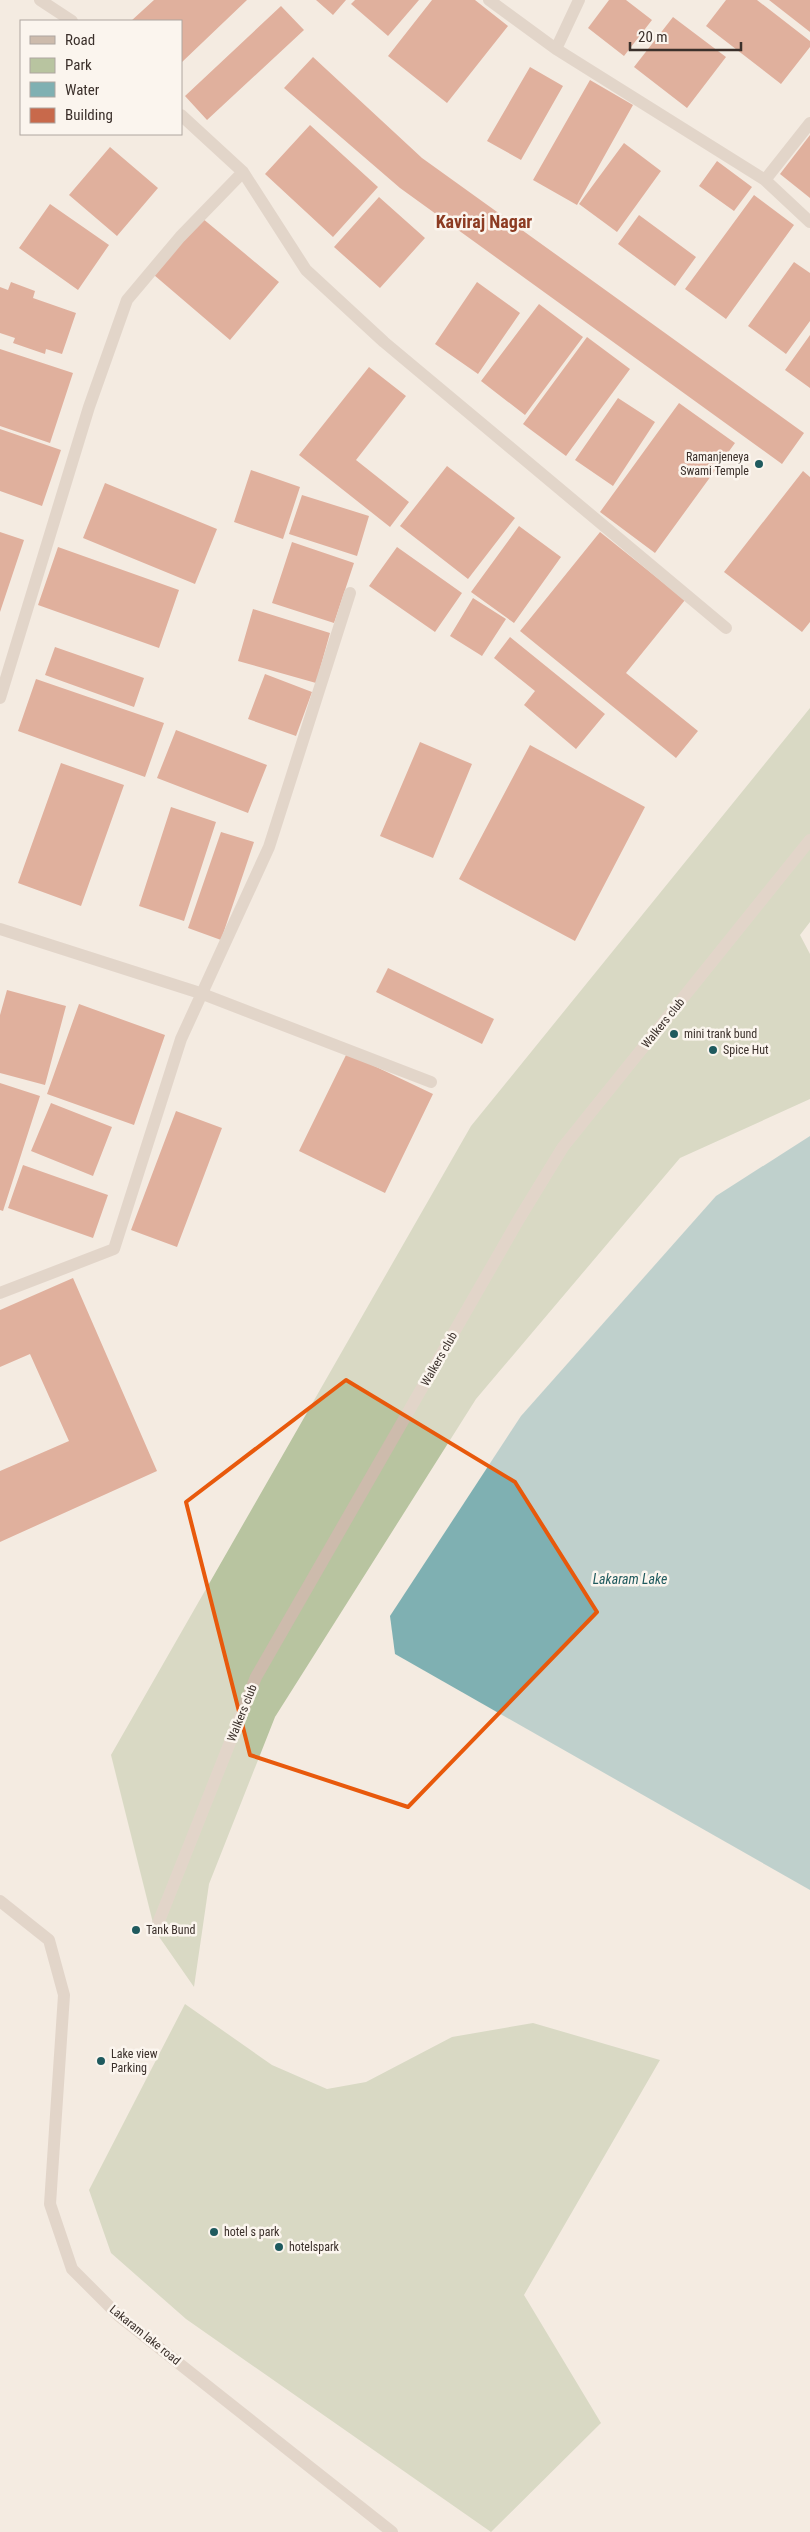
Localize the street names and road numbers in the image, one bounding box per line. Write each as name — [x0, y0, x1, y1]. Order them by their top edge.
street label: Walkers club — [639, 995, 687, 1051]
street label: Walkers club — [418, 1329, 460, 1389]
street label: Walkers club — [224, 1682, 260, 1744]
street label: Lakaram lake road — [107, 2302, 183, 2368]

